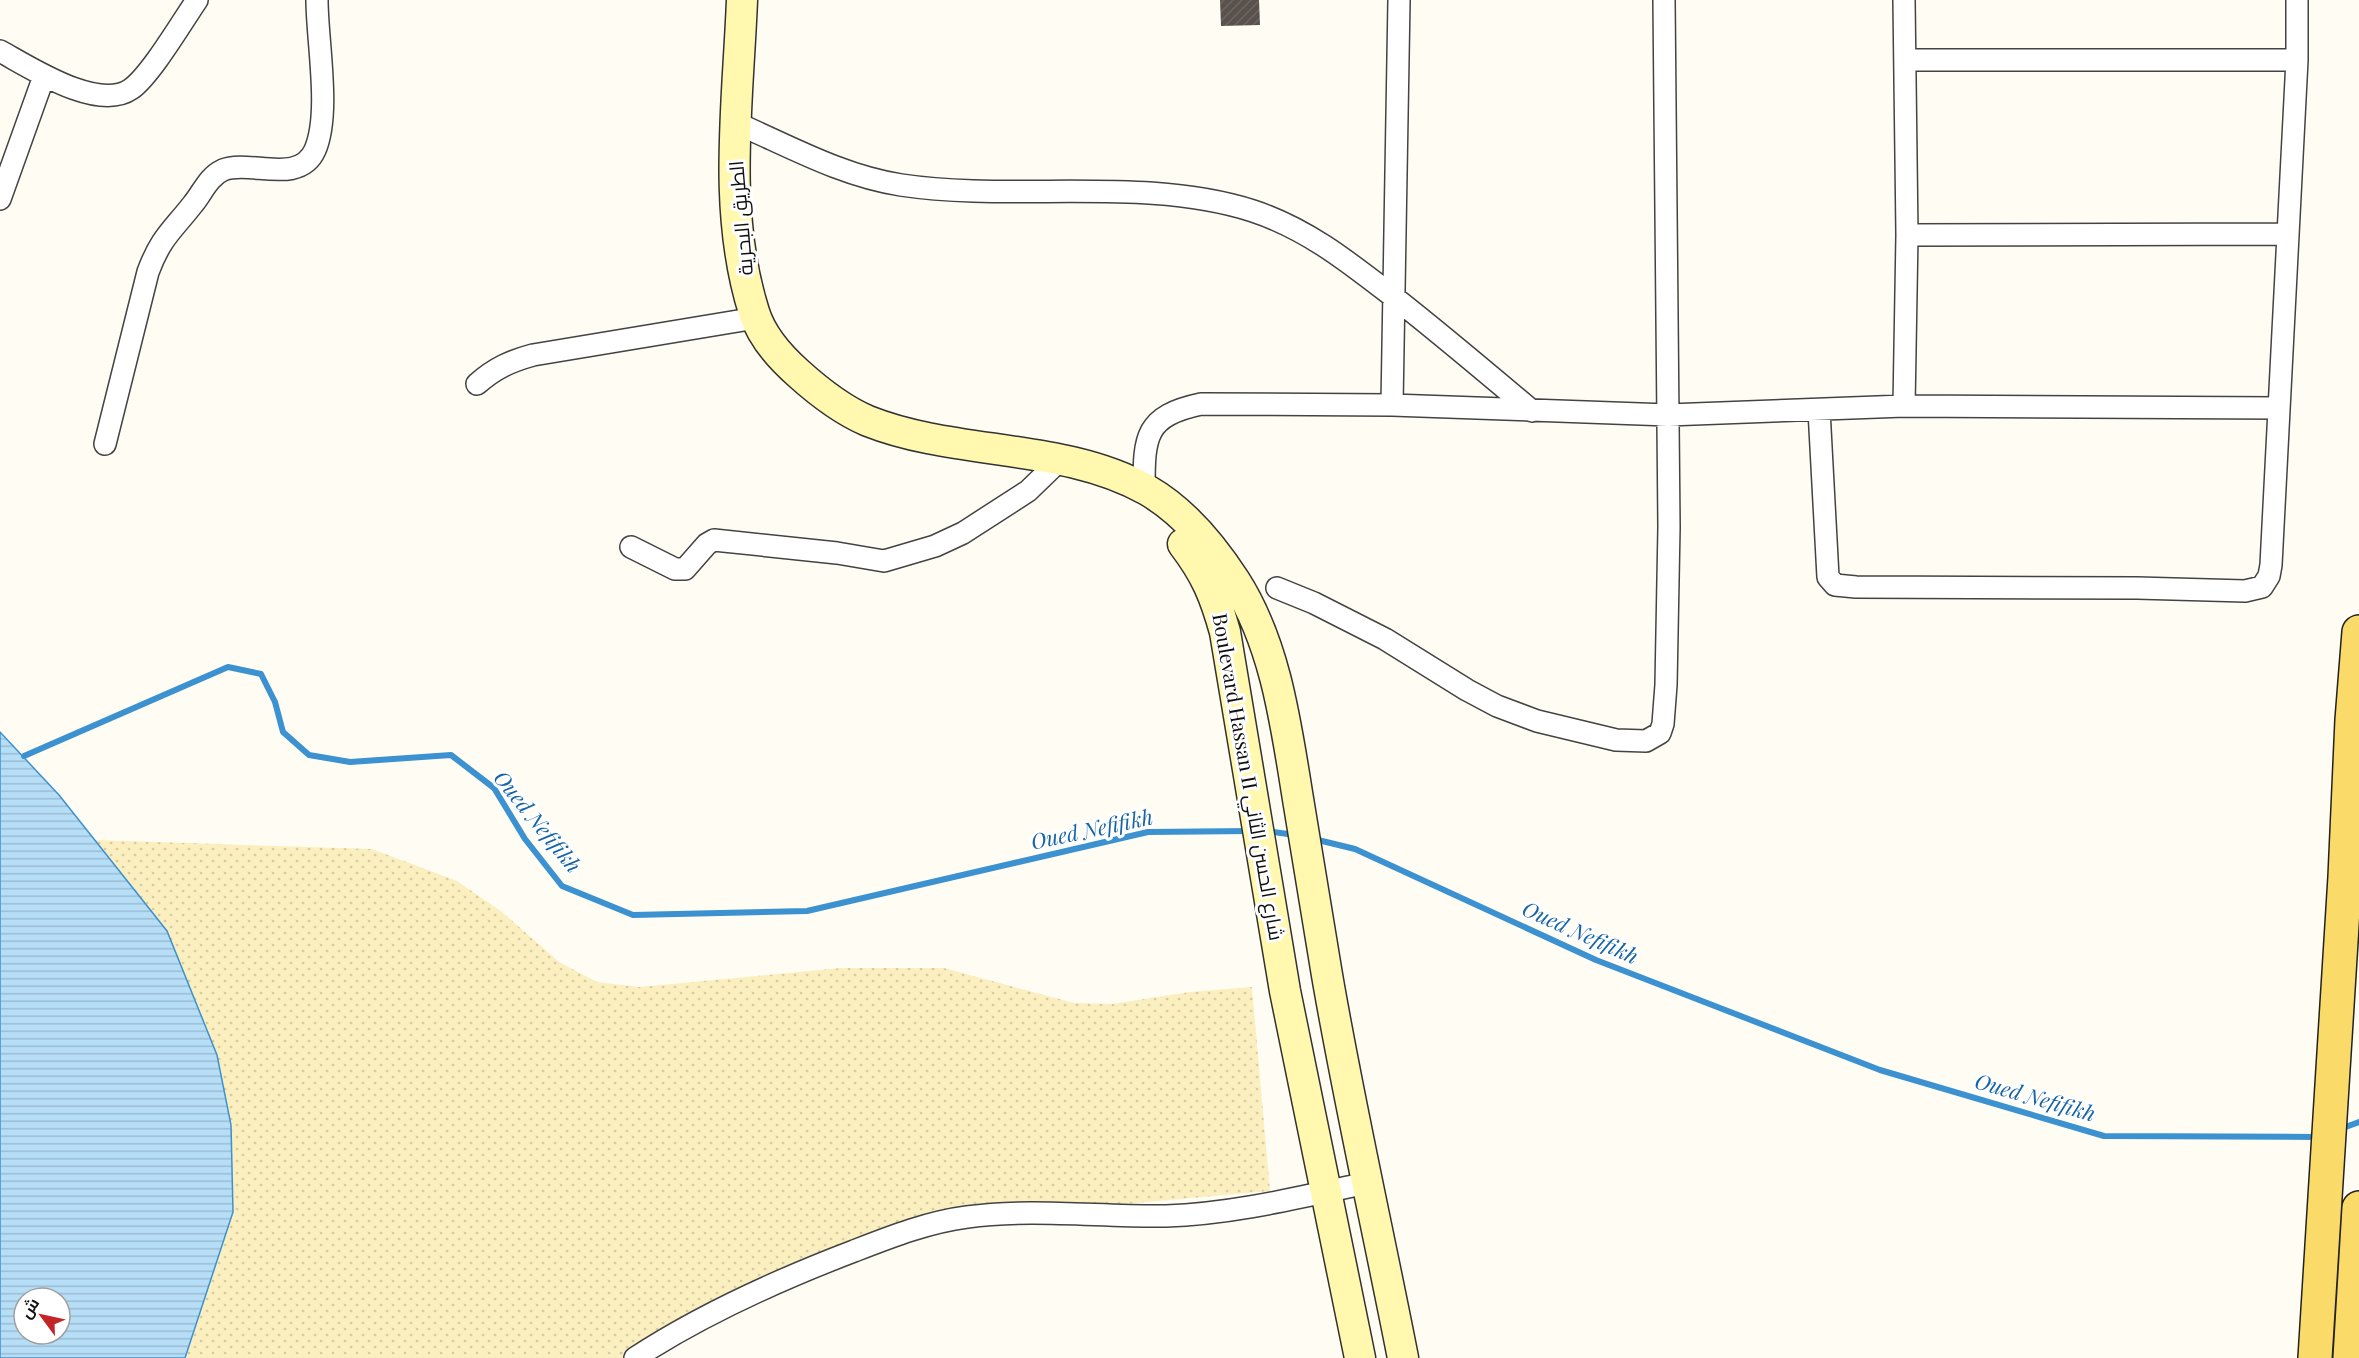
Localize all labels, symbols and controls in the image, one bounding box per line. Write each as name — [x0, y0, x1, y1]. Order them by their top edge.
street label: الطريق البحرية — [721, 160, 759, 277]
street label: Boulevard Hassan II شارع الحسن الثاني — [1203, 611, 1292, 943]
water label: Oued Nefifikh — [489, 764, 588, 878]
water label: Oued Nefifikh — [1028, 801, 1155, 855]
water label: Oued Nefifikh — [1518, 893, 1643, 969]
water label: Oued Nefifikh — [1972, 1066, 2099, 1127]
north arrow — [12, 1286, 72, 1346]
text: ش — [15, 1293, 43, 1322]

